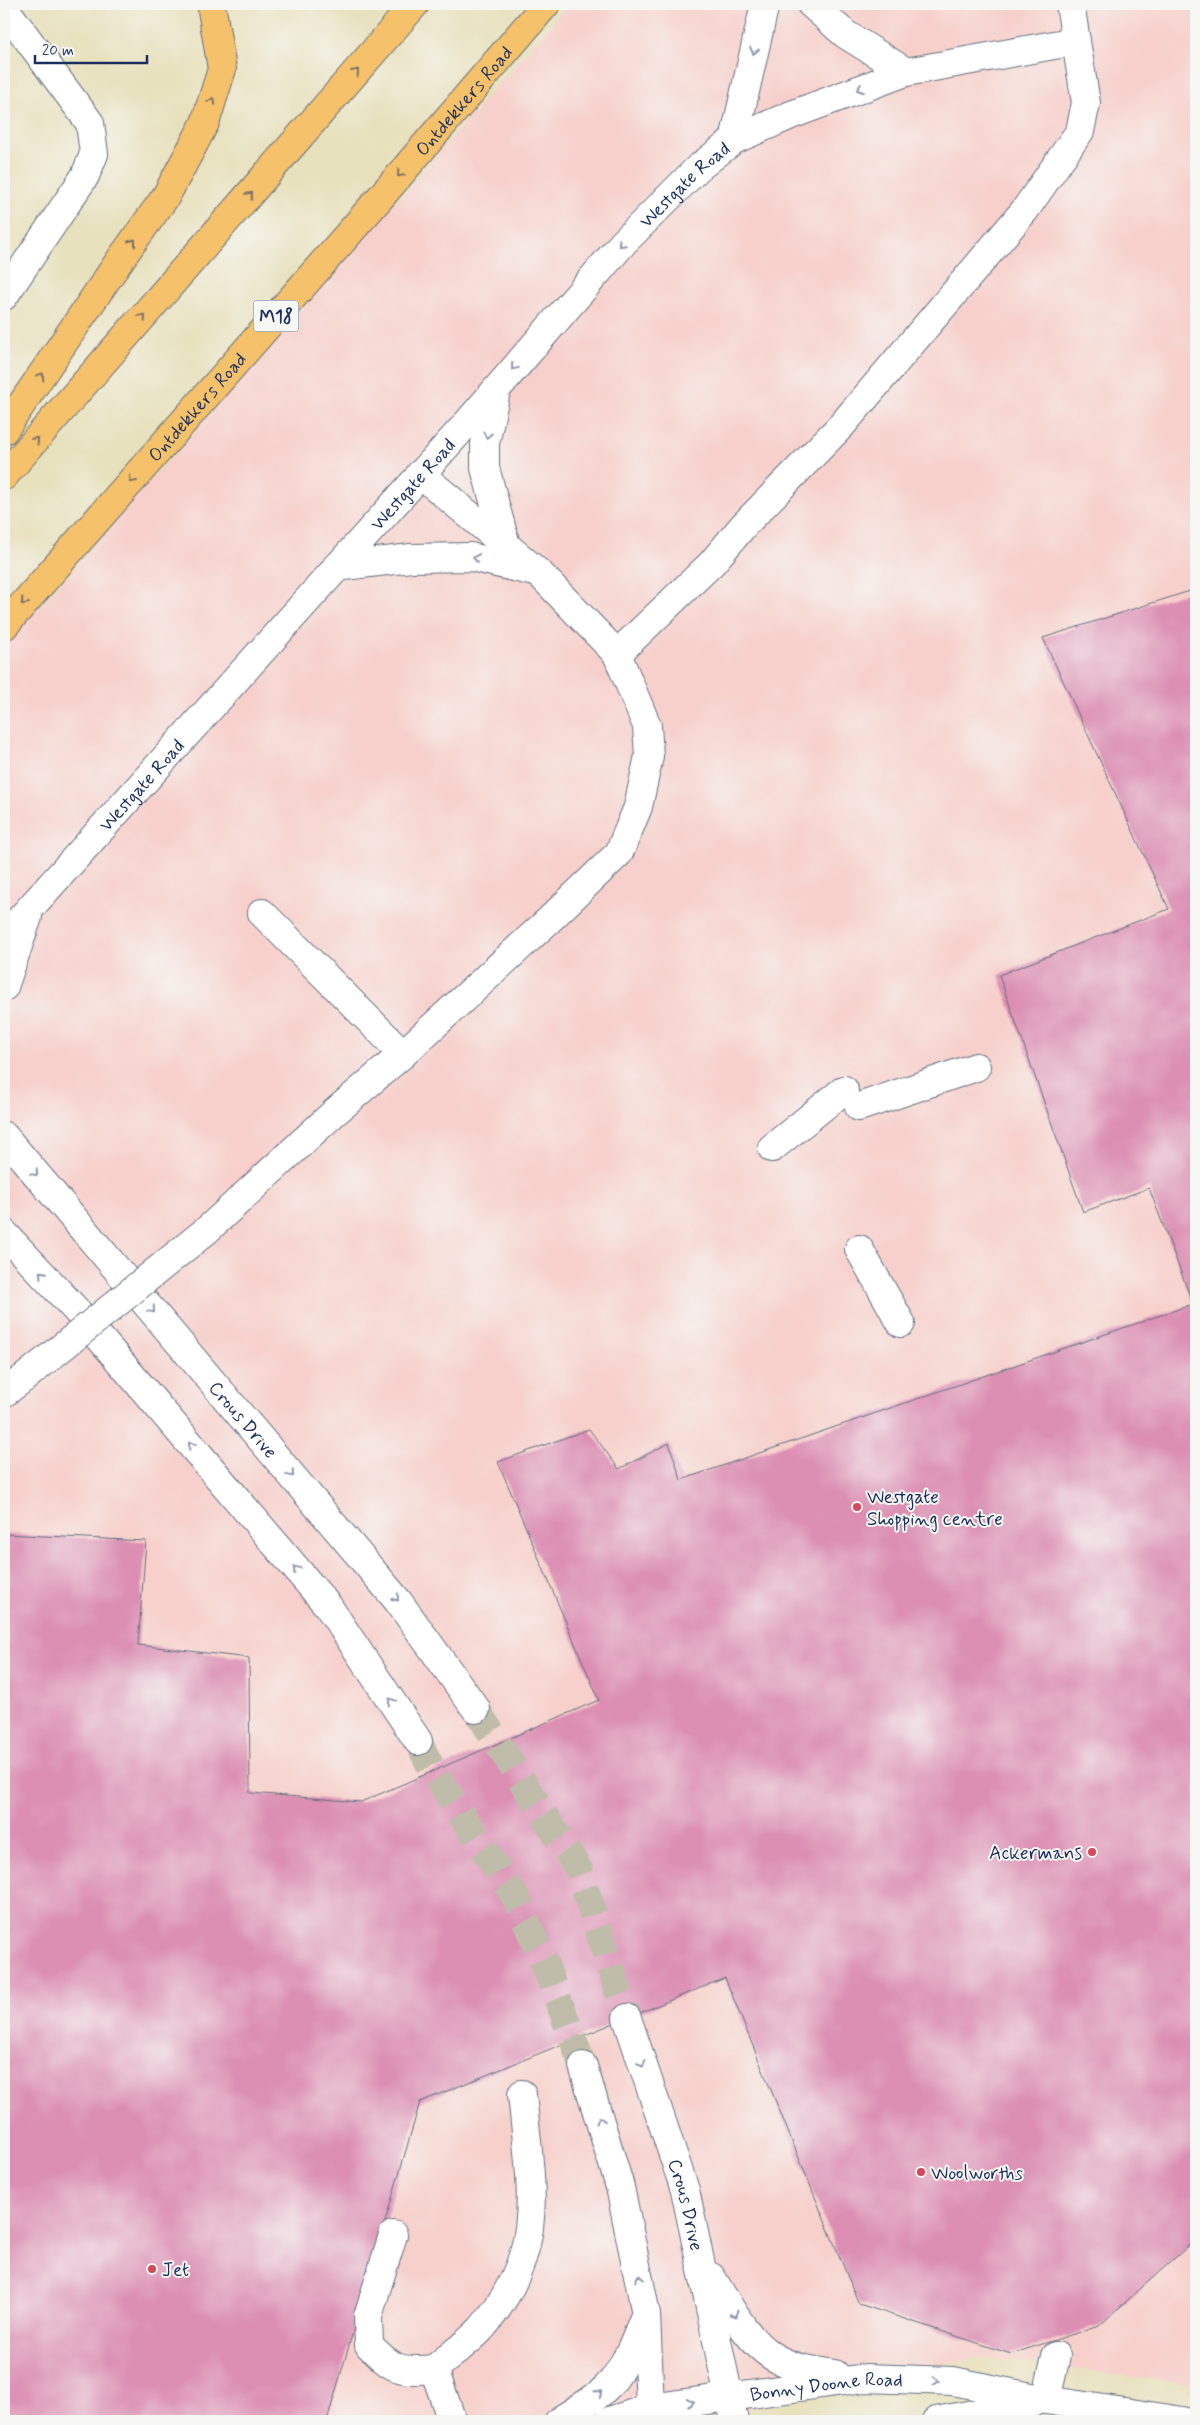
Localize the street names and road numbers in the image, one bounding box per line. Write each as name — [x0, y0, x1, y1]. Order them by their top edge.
street label: Ontdekkers Road — [410, 41, 519, 162]
street label: Westgate Road — [634, 137, 736, 234]
road number: M18 — [254, 300, 298, 332]
street label: Ontdekkers Road — [143, 348, 253, 468]
street label: Westgate Road — [365, 433, 462, 536]
street label: Westgate Road — [94, 734, 190, 837]
street label: Crous Drive — [203, 1376, 283, 1464]
street label: Crous Drive — [661, 2156, 709, 2253]
street label: Bonny Doone Road — [748, 2367, 903, 2408]

